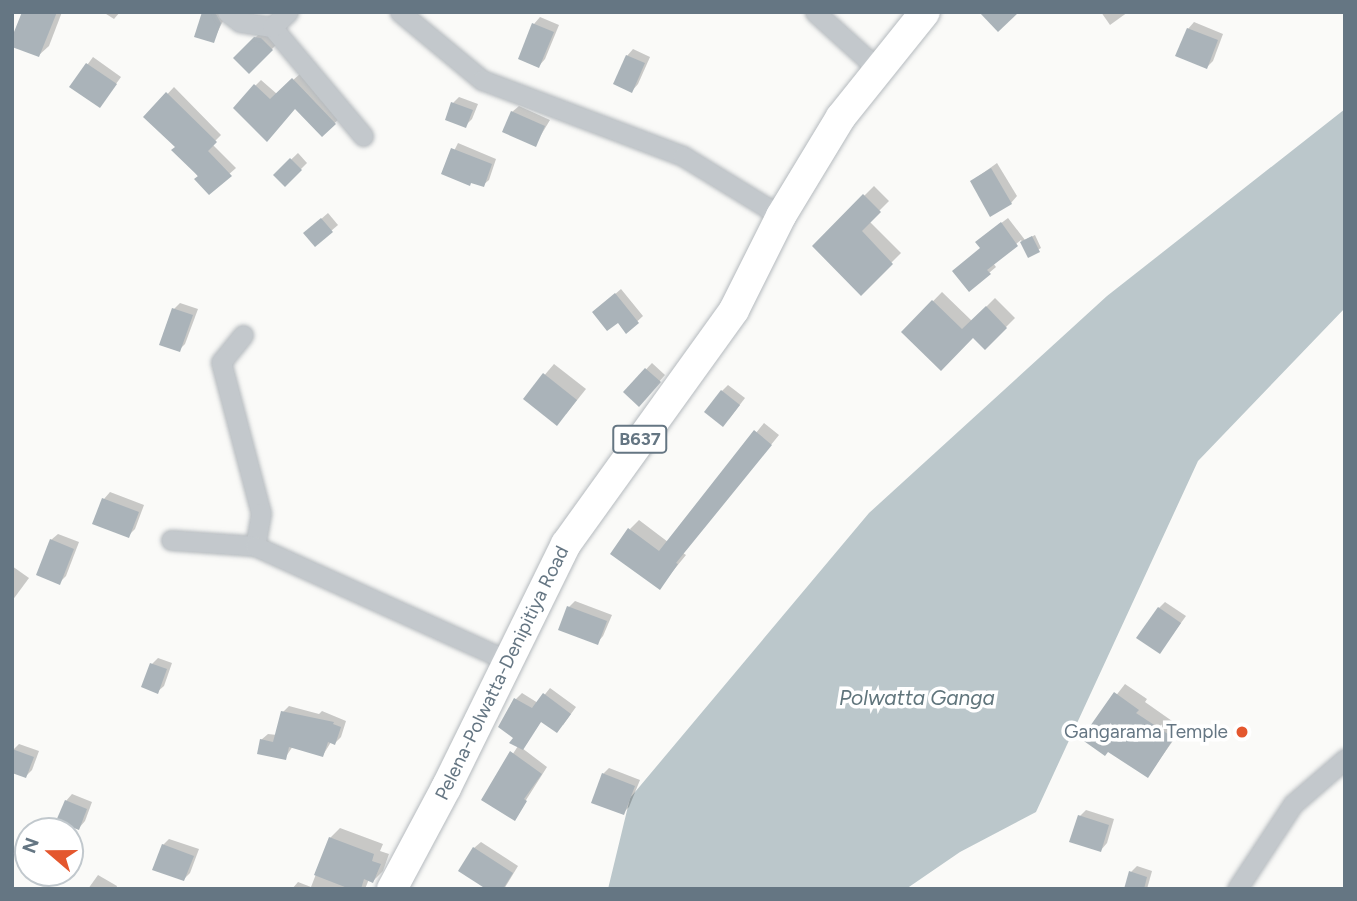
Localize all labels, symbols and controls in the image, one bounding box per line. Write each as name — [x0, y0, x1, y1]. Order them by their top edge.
road number: B637 — [612, 424, 668, 454]
street label: Pelena-Polwatta-Denipitiya Road — [430, 542, 574, 804]
water label: Polwatta Ganga — [839, 685, 995, 711]
place label: Gangarama Temple — [1064, 721, 1228, 743]
marker: Gangarama Temple — [1234, 724, 1250, 740]
north arrow — [14, 817, 84, 887]
text: N — [17, 834, 44, 856]

